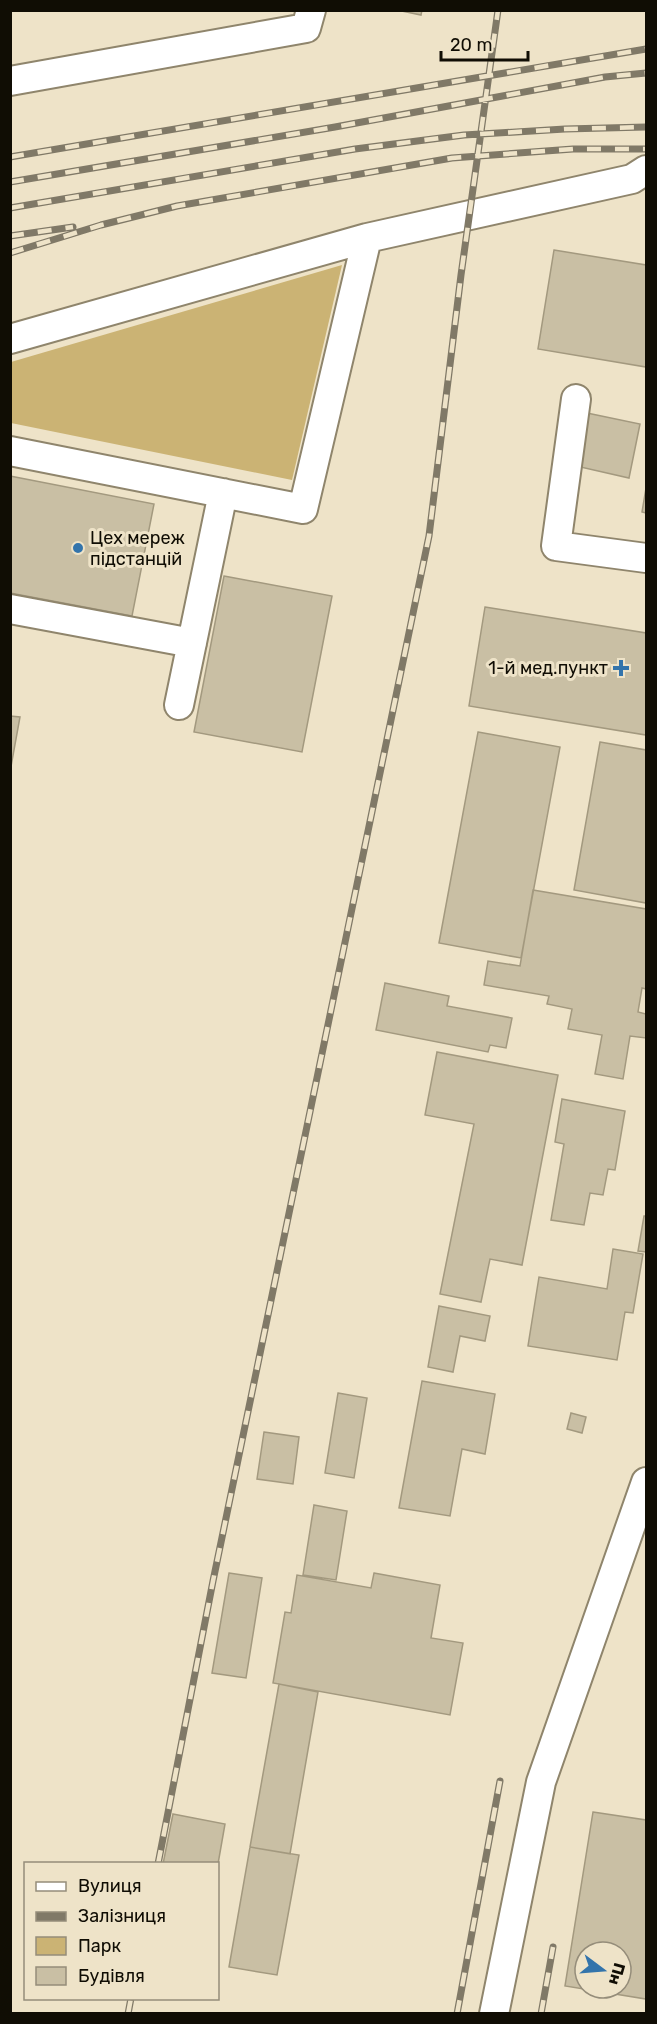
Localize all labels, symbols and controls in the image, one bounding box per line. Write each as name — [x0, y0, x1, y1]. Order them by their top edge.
scale bar — [441, 24, 528, 62]
text: 20 m — [450, 34, 492, 56]
place label: Цех мереж підстанцій — [90, 527, 185, 570]
marker: Цех мереж підстанцій — [71, 541, 85, 555]
place label: 1-й мед.пункт — [488, 657, 608, 679]
marker: 1-й мед.пункт — [612, 659, 630, 677]
legend — [24, 1862, 219, 2000]
text: Вулиця — [78, 1875, 142, 1897]
text: Залізниця — [78, 1905, 166, 1927]
text: Парк — [78, 1935, 122, 1957]
north arrow — [573, 1940, 633, 2000]
text: Пн — [605, 1961, 629, 1987]
text: Будівля — [78, 1965, 145, 1987]

